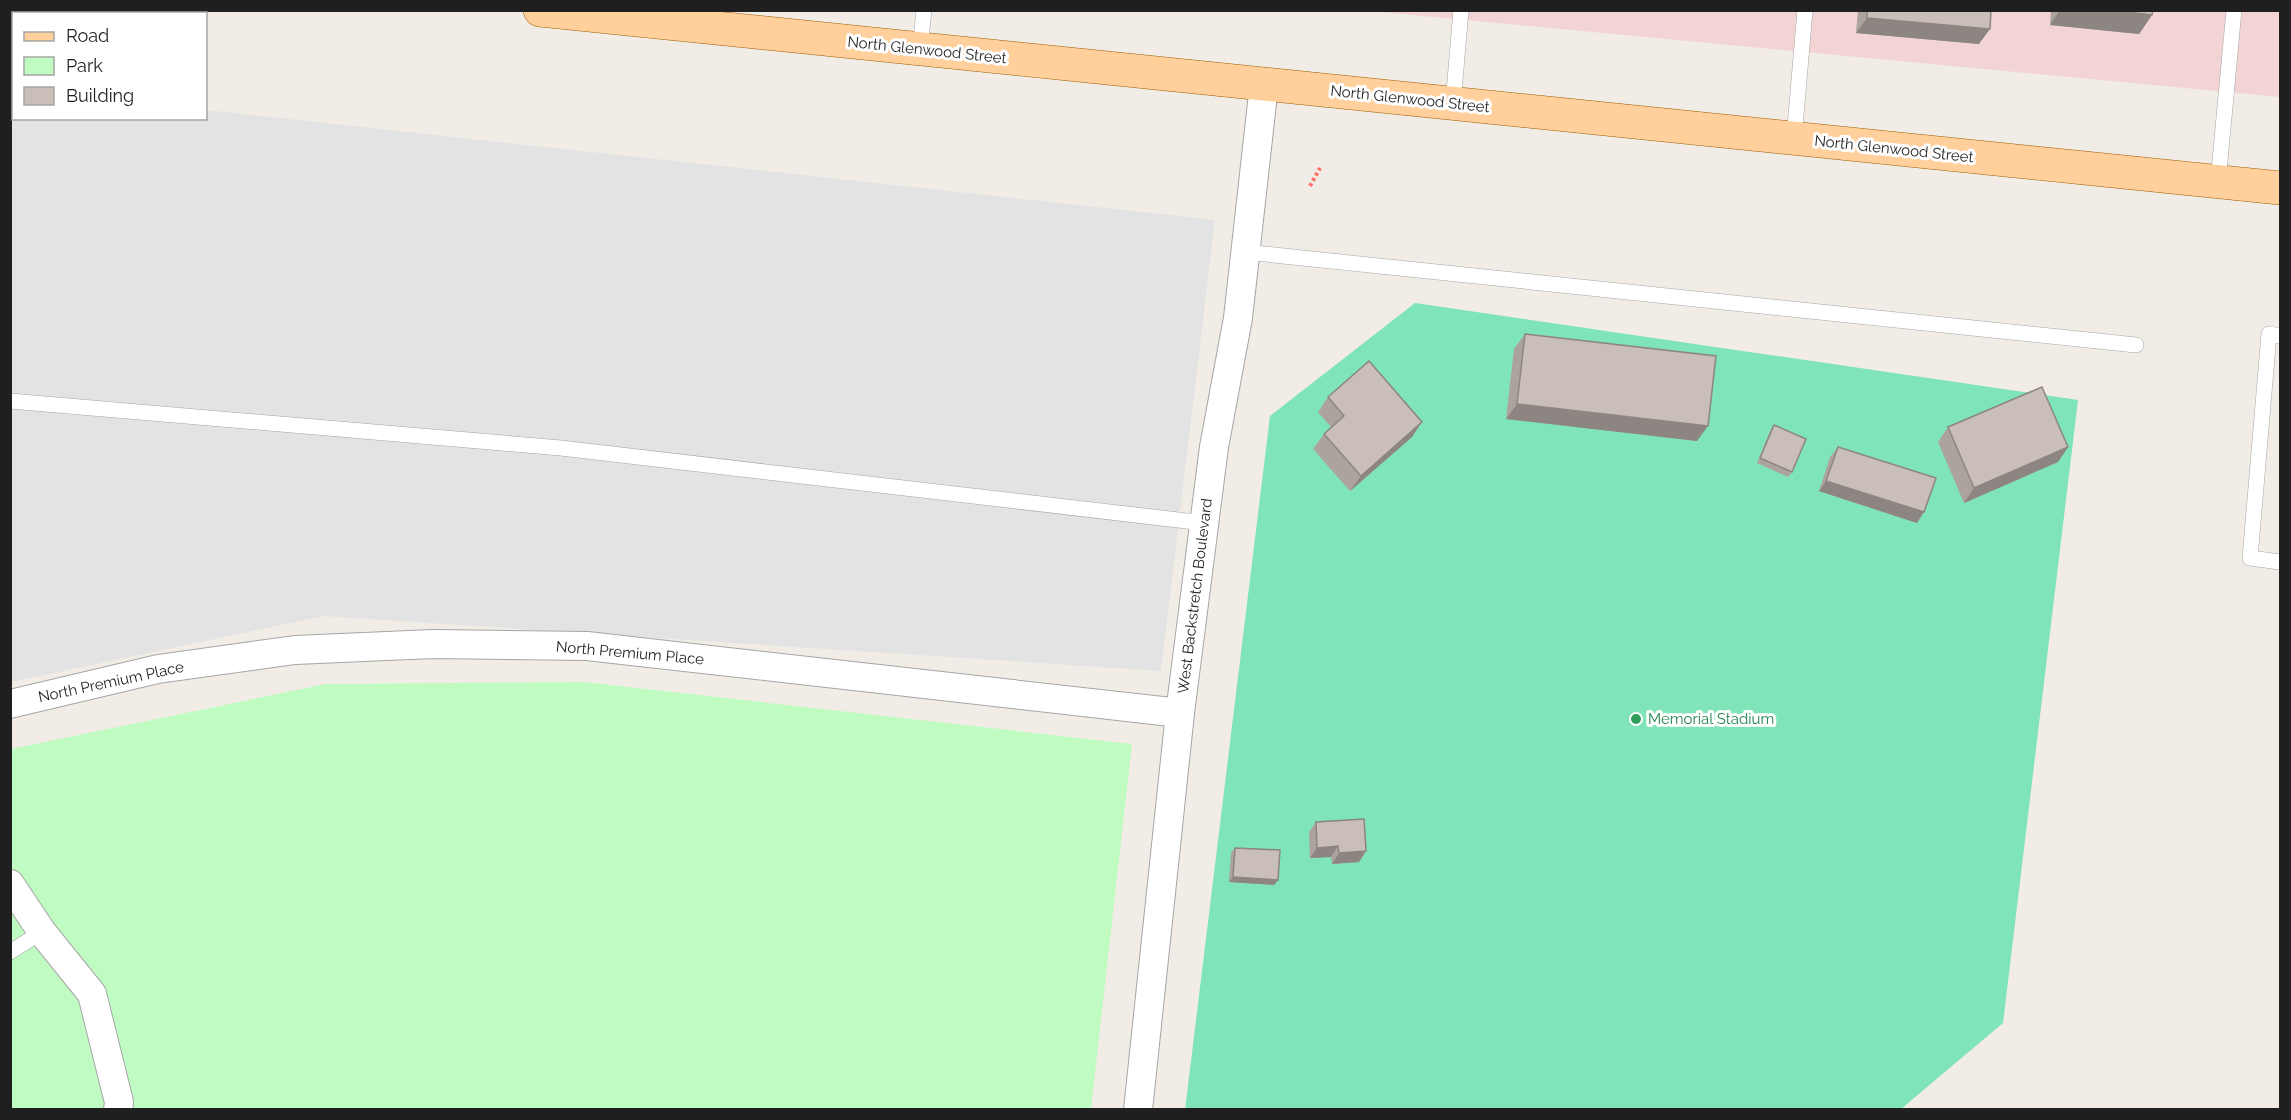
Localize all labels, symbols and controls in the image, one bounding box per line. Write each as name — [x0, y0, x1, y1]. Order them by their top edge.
legend — [12, 12, 207, 120]
text: Road — [66, 25, 109, 46]
street label: North Glenwood Street — [847, 33, 1007, 67]
text: Park — [66, 55, 103, 76]
street label: North Glenwood Street — [1330, 82, 1490, 116]
text: Building — [66, 85, 134, 106]
street label: North Glenwood Street — [1814, 132, 1974, 166]
street label: West Backstretch Boulevard — [1174, 497, 1216, 695]
street label: North Premium Place — [555, 638, 705, 668]
street label: North Premium Place — [36, 658, 186, 706]
place label: Memorial Stadium — [1648, 710, 1774, 728]
marker: Memorial Stadium — [1629, 712, 1643, 726]

